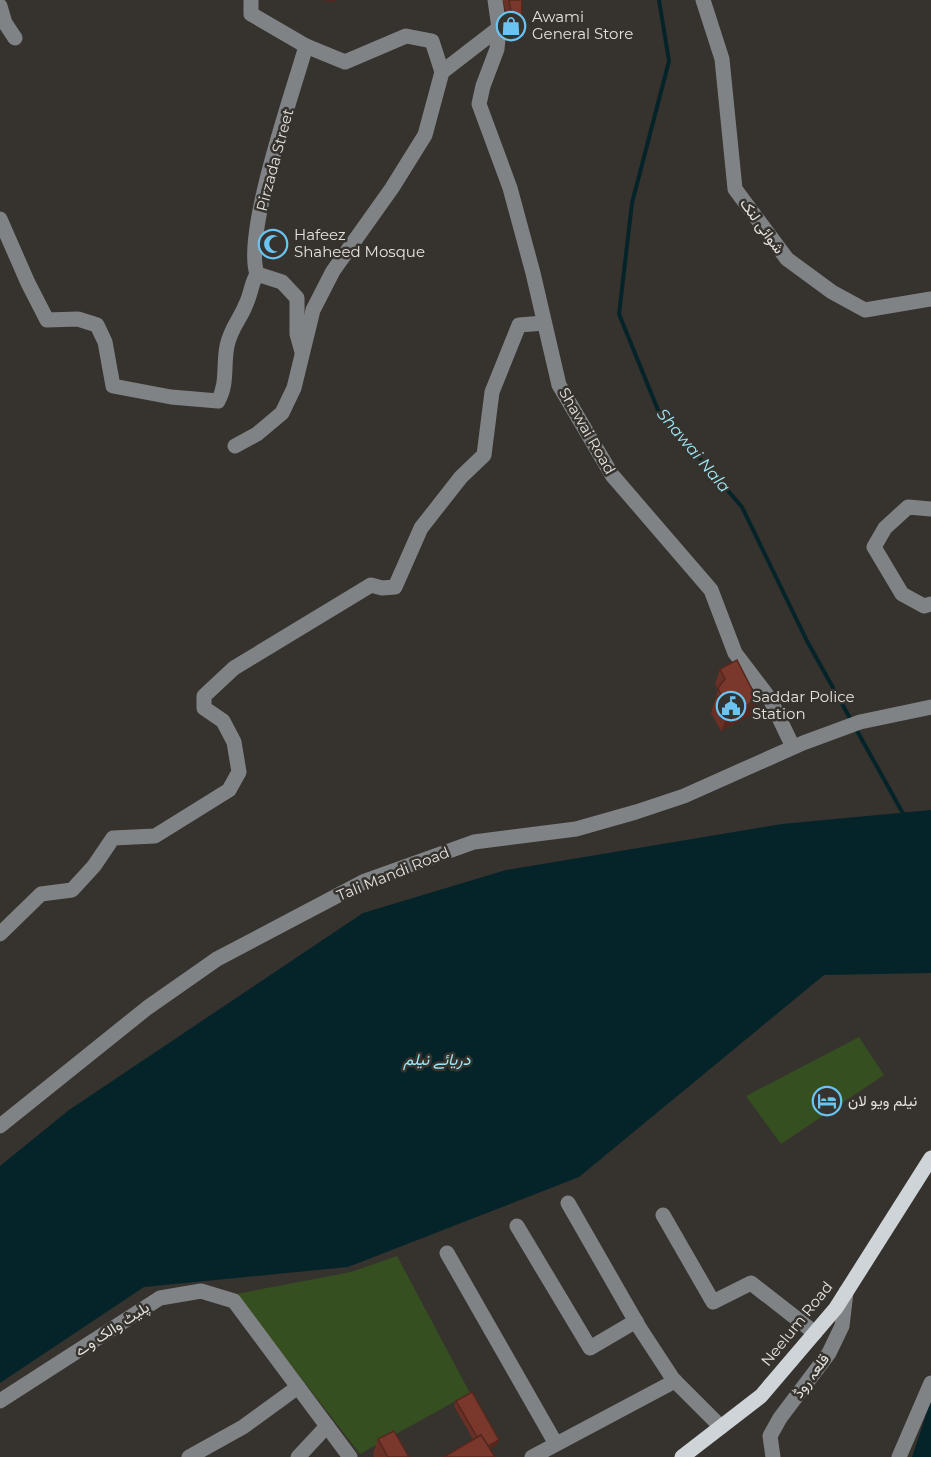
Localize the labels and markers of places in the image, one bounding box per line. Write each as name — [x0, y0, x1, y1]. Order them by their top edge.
place label: Awami General Store — [532, 7, 633, 43]
shop icon: Awami General Store — [495, 10, 527, 42]
place label: Hafeez Shaheed Mosque — [294, 225, 425, 261]
mosque icon: Hafeez Shaheed Mosque — [257, 228, 289, 260]
place label: Saddar Police Station — [752, 687, 855, 723]
public building icon: Saddar Police Station — [715, 690, 747, 722]
hotel icon: نیلم ویو لان — [811, 1085, 843, 1117]
place label: نیلم ویو لان — [848, 1091, 917, 1111]

